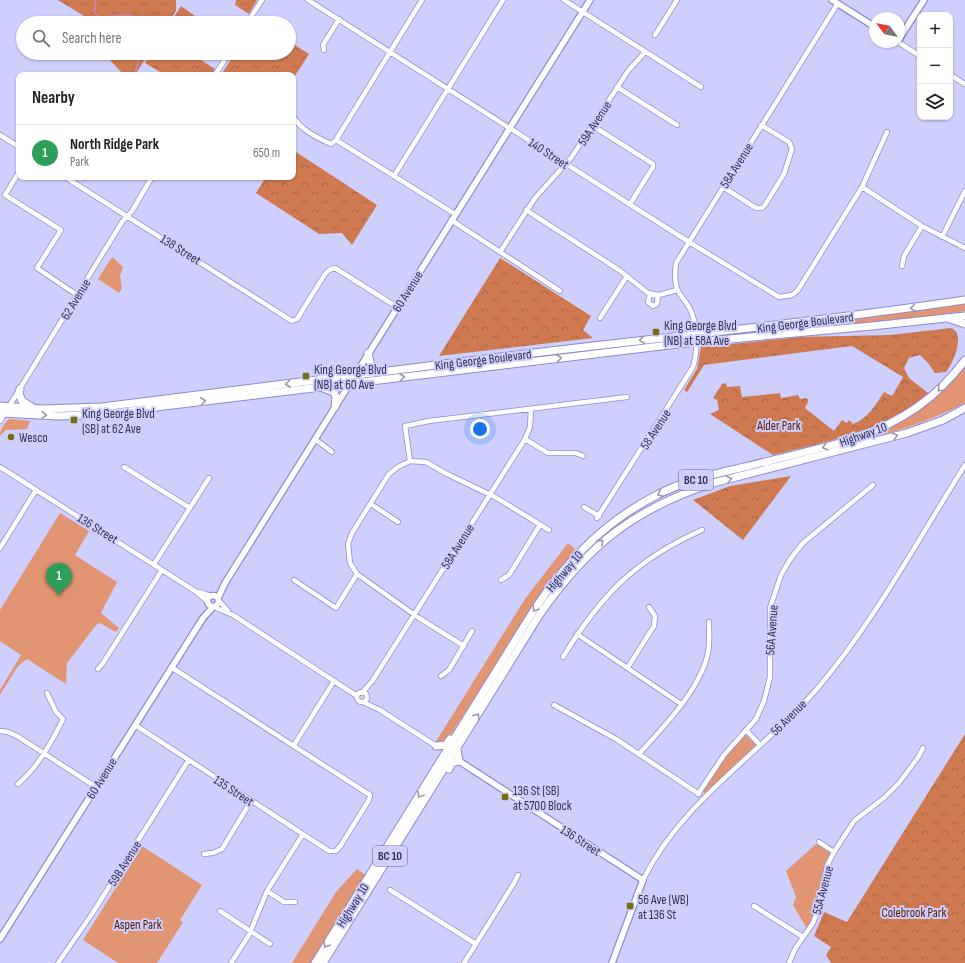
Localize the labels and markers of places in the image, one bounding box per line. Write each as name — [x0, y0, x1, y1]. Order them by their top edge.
place label: King George Blvd (NB) at 58A Ave — [664, 318, 737, 349]
marker: King George Blvd (NB) at 58A Ave — [651, 327, 661, 337]
place label: King George Blvd (NB) at 60 Ave — [314, 362, 387, 393]
marker: King George Blvd (NB) at 60 Ave — [301, 371, 311, 381]
place label: King George Blvd (SB) at 62 Ave — [82, 406, 155, 437]
marker: King George Blvd (SB) at 62 Ave — [69, 415, 79, 425]
place label: Wesco — [19, 430, 48, 446]
marker: Wesco — [6, 432, 16, 442]
pin: 1 — [46, 563, 72, 596]
place label: 136 St (SB) at 5700 Block — [513, 783, 572, 814]
marker: 136 St (SB) at 5700 Block — [500, 792, 510, 802]
place label: 56 Ave (WB) at 136 St — [638, 892, 689, 923]
marker: 56 Ave (WB) at 136 St — [625, 901, 635, 911]

